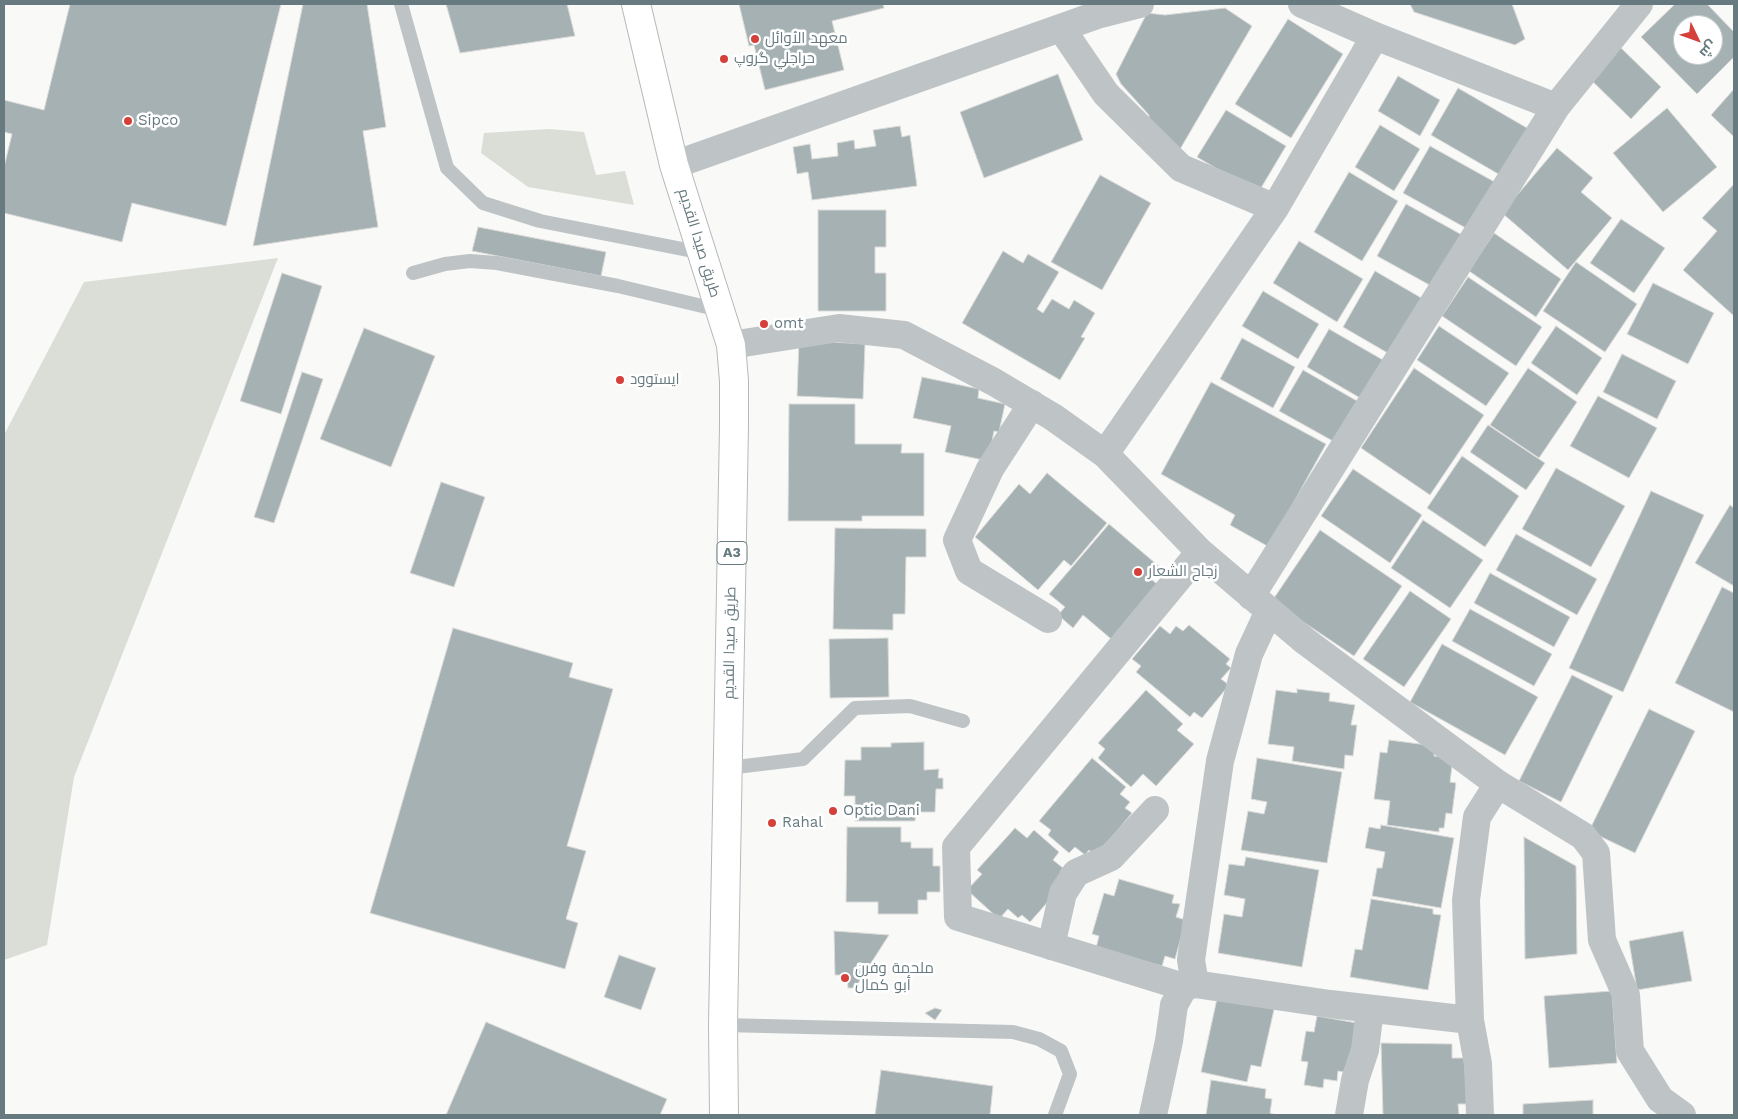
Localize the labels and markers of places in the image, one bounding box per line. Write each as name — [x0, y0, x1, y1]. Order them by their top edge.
place label: معهد الأوائل — [765, 30, 848, 48]
marker: معهد الأوائل — [749, 33, 761, 45]
place label: حراجلي گروپ — [734, 50, 815, 68]
marker: حراجلي گروپ — [718, 53, 730, 65]
place label: Sipco — [138, 112, 178, 130]
marker: Sipco — [122, 115, 134, 127]
place label: omt — [774, 315, 803, 333]
marker: omt — [758, 318, 770, 330]
place label: ايستوود — [630, 371, 679, 389]
marker: ايستوود — [614, 374, 626, 386]
place label: زجاح الشعار — [1148, 563, 1217, 581]
marker: زجاح الشعار — [1132, 566, 1144, 578]
place label: Optic Dani — [843, 802, 920, 820]
marker: Optic Dani — [827, 805, 839, 817]
place label: Rahal — [782, 814, 823, 832]
marker: Rahal — [766, 817, 778, 829]
place label: ملحمة وفرن أبو كمال — [855, 960, 934, 995]
marker: ملحمة وفرن أبو كمال — [839, 972, 851, 984]

